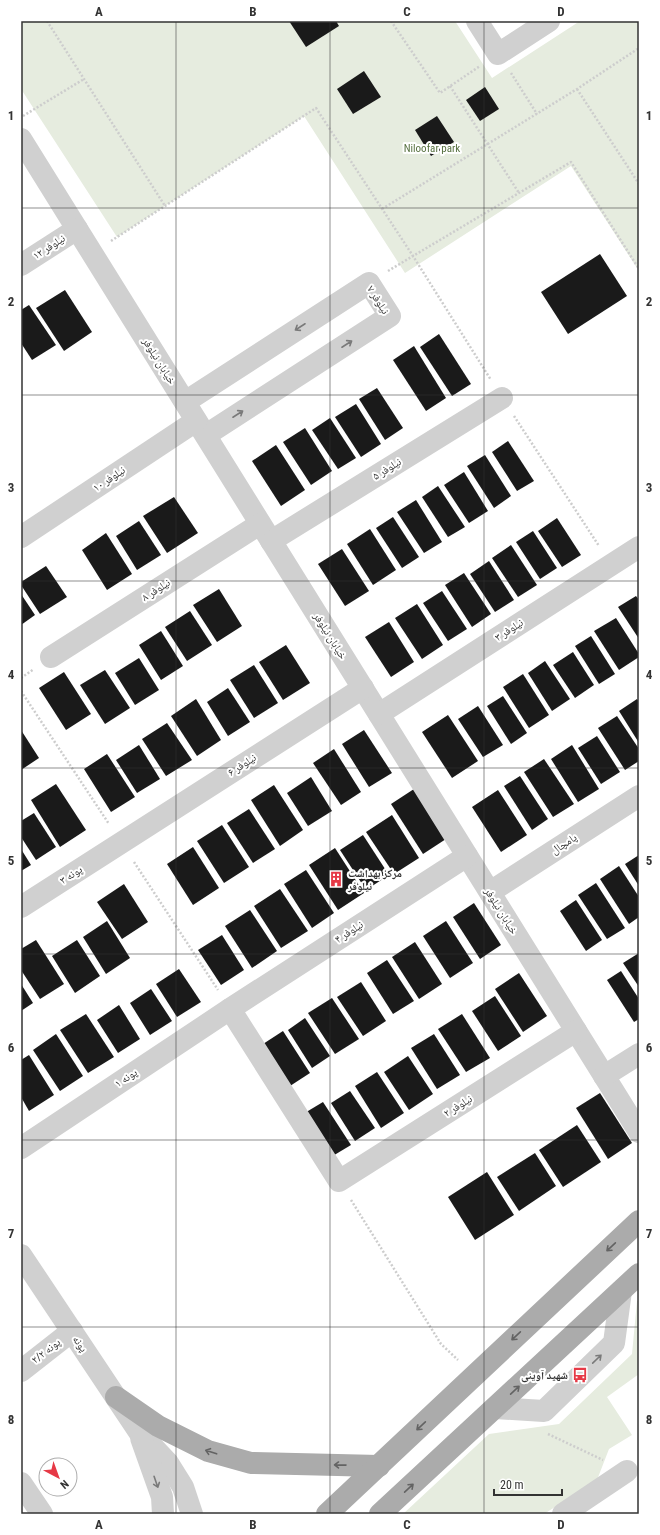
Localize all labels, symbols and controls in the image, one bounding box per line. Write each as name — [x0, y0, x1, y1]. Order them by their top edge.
text: A — [95, 4, 103, 19]
text: B — [249, 4, 257, 19]
text: C — [403, 4, 411, 19]
text: D — [557, 4, 565, 19]
text: 1 — [8, 108, 14, 123]
text: 1 — [646, 108, 652, 123]
park label: Niloofar park — [404, 142, 460, 155]
street label: نیلوفر ۱۲ — [30, 232, 68, 262]
street label: نیلوفر ۷ — [364, 283, 392, 317]
text: 2 — [8, 294, 15, 309]
text: 2 — [646, 294, 653, 309]
one-way arrow — [294, 324, 306, 332]
street label: خیابان نیلوفر — [139, 334, 178, 387]
one-way arrow — [342, 339, 353, 348]
one-way arrow — [232, 410, 243, 418]
street label: نیلوفر ۵ — [370, 455, 404, 483]
street label: نیلوفر ۱۰ — [90, 463, 128, 495]
text: 3 — [8, 480, 14, 495]
text: 3 — [646, 480, 652, 495]
street label: نیلوفر ۸ — [139, 576, 173, 604]
street label: خیابان نیلوفر — [310, 609, 349, 662]
street label: نیلوفر ۳ — [492, 616, 526, 644]
text: 4 — [8, 667, 15, 682]
text: 4 — [646, 667, 653, 682]
street label: نیلوفر ۶ — [225, 751, 259, 779]
street label: پامچال — [549, 831, 580, 857]
text: 5 — [8, 853, 15, 868]
text: 5 — [646, 853, 653, 868]
street label: پونه ۳ — [57, 863, 85, 887]
place label: مرکز بهداشت نیلوفر — [347, 867, 402, 893]
building icon: مرکز بهداشت نیلوفر — [327, 870, 345, 888]
street label: خیابان نیلوفر — [481, 884, 520, 937]
street label: نیلوفر ۴ — [332, 918, 366, 946]
text: 6 — [8, 1040, 15, 1055]
text: 6 — [646, 1040, 653, 1055]
street label: پونه ۱ — [112, 1066, 140, 1090]
street label: نیلوفر ۲ — [441, 1092, 475, 1120]
text: 7 — [8, 1226, 15, 1241]
text: 7 — [646, 1226, 653, 1241]
one-way arrow — [606, 1242, 616, 1252]
one-way arrow — [511, 1332, 521, 1341]
street label: پونه — [70, 1333, 90, 1355]
street label: پونه ۲/۲ — [29, 1335, 63, 1366]
one-way arrow — [592, 1355, 602, 1364]
bus stop icon: شهید آوینی — [571, 1366, 589, 1384]
place label: شهید آوینی — [521, 1369, 568, 1383]
one-way arrow — [510, 1385, 520, 1395]
text: 8 — [8, 1412, 14, 1427]
text: 8 — [646, 1412, 652, 1427]
one-way arrow — [416, 1421, 426, 1430]
one-way arrow — [206, 1447, 218, 1455]
north arrow — [38, 1457, 78, 1497]
one-way arrow — [334, 1461, 347, 1469]
scale bar — [494, 1471, 562, 1497]
one-way arrow — [153, 1475, 161, 1487]
text: N — [57, 1477, 71, 1491]
text: 20 m — [500, 1478, 524, 1492]
one-way arrow — [404, 1483, 414, 1492]
text: A — [95, 1517, 103, 1532]
text: B — [249, 1517, 257, 1532]
text: C — [403, 1517, 411, 1532]
text: D — [557, 1517, 565, 1532]

